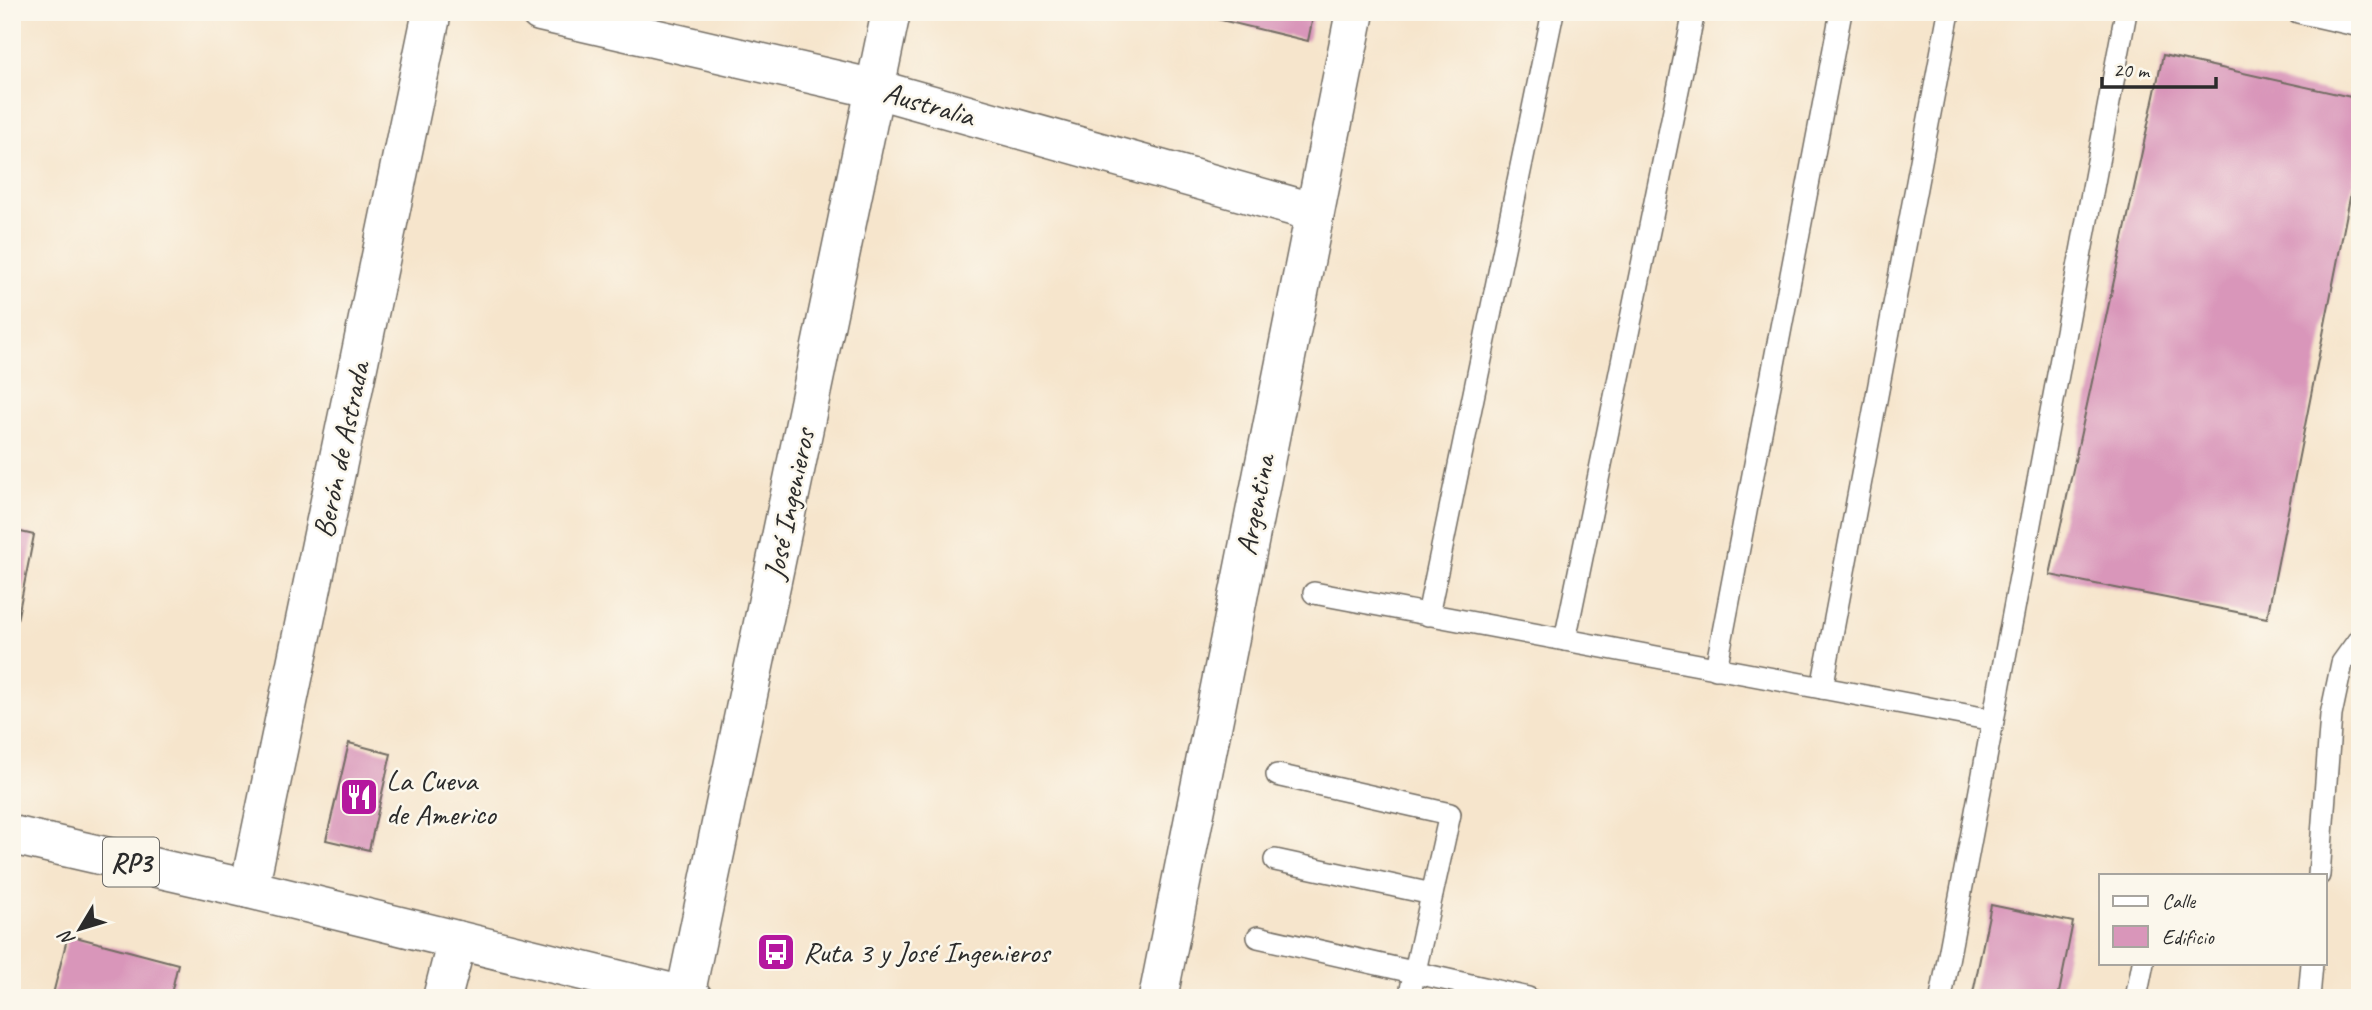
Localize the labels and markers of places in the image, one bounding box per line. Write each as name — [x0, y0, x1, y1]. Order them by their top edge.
place label: La Cueva de Americo — [386, 761, 497, 833]
restaurant icon: La Cueva de Americo — [338, 776, 380, 818]
bus stop icon: Ruta 3 y José Ingenieros — [755, 931, 797, 973]
place label: Ruta 3 y José Ingenieros — [803, 933, 1052, 971]

